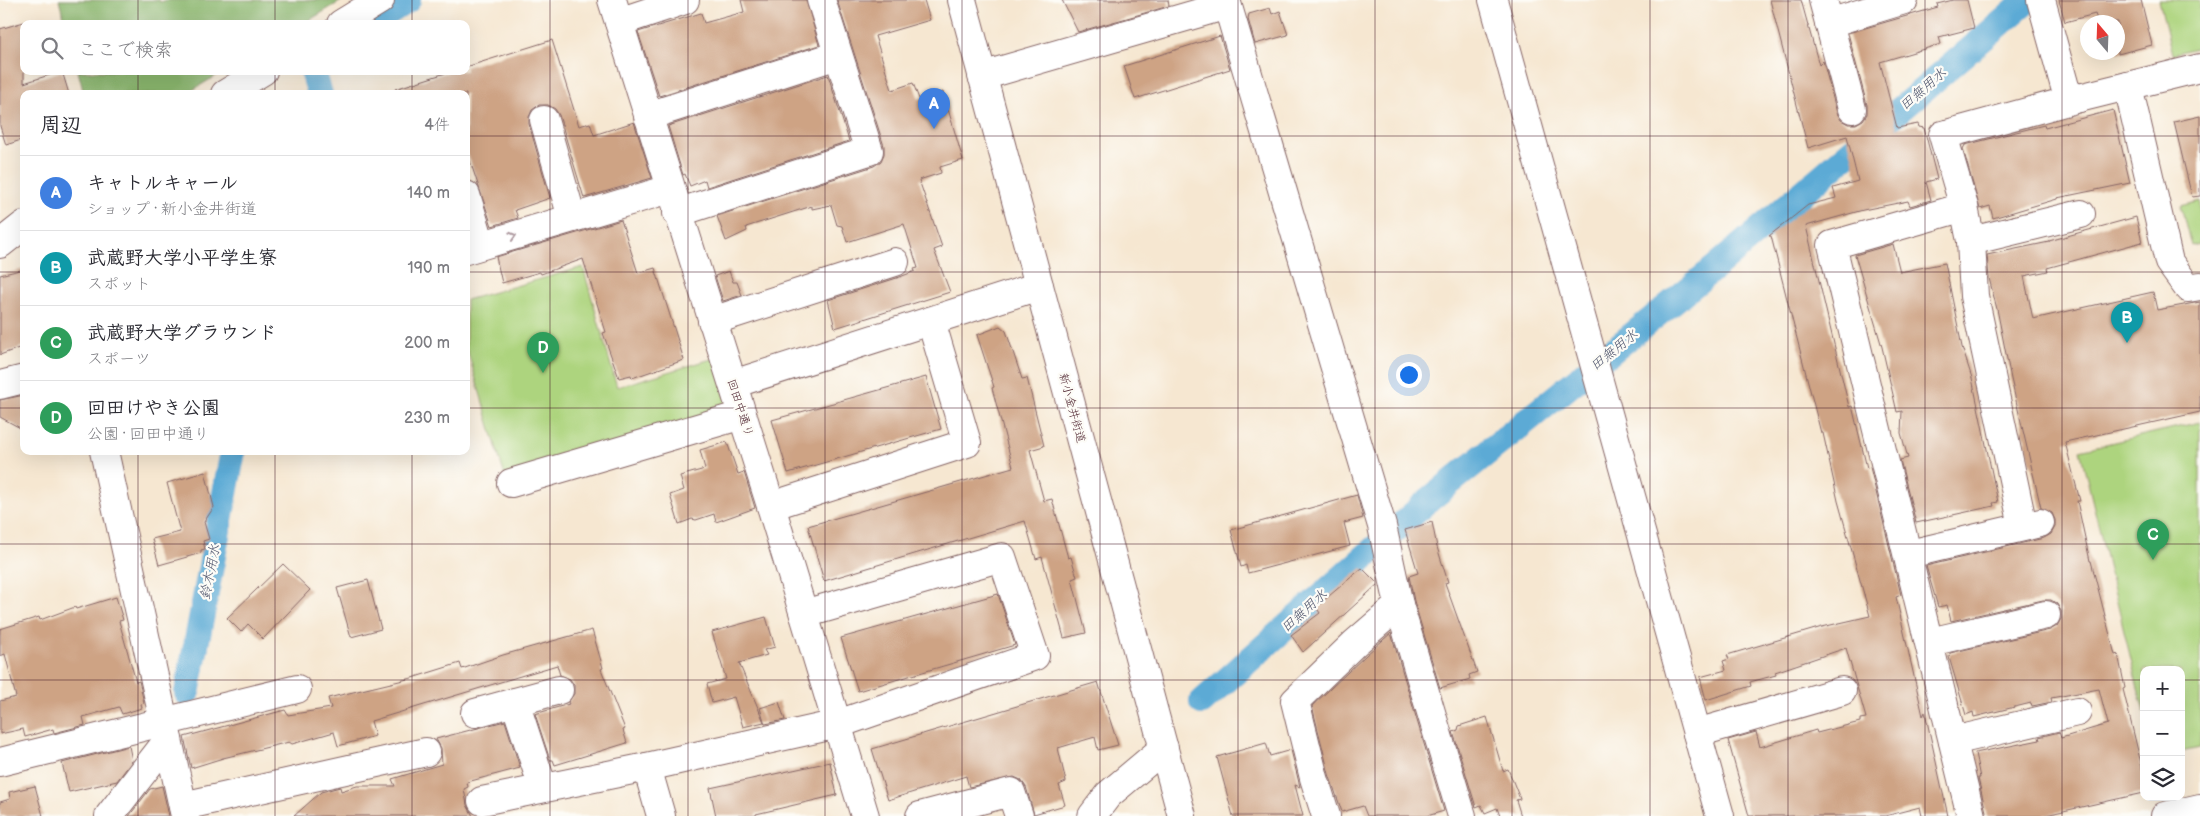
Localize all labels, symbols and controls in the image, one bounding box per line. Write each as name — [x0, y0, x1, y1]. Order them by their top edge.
north arrow — [2080, 15, 2125, 60]
search box — [20, 20, 470, 75]
icon: search — [38, 34, 66, 62]
text: ここで検索 — [78, 39, 173, 62]
water label: 田無用水 — [1896, 64, 1950, 114]
pin: A — [918, 88, 950, 129]
text: 周辺 — [40, 113, 82, 138]
text: 4件 — [424, 116, 450, 135]
text: キャトルキャール — [87, 172, 238, 195]
text: A — [51, 184, 61, 203]
text: 140 m — [407, 184, 450, 203]
text: ショップ · 新小金井街道 — [87, 200, 257, 219]
one-way arrow — [508, 231, 517, 241]
text: 武蔵野大学小平学生寮 — [87, 247, 277, 270]
text: B — [50, 259, 62, 278]
text: 190 m — [408, 259, 450, 278]
text: スポット — [87, 275, 151, 294]
pin: B — [2111, 302, 2143, 343]
text: 武蔵野大学グラウンド — [87, 322, 277, 345]
water label: 田無用水 — [1587, 326, 1641, 374]
pin: D — [527, 332, 559, 373]
text: C — [50, 334, 62, 353]
text: 200 m — [404, 334, 450, 353]
text: スポーツ — [87, 350, 151, 369]
your location — [1396, 362, 1422, 388]
street label: 新小金井街道 — [1055, 371, 1089, 445]
street label: 回田中通り — [724, 377, 756, 439]
text: 回田けやき公園 — [87, 397, 220, 420]
text: D — [50, 409, 62, 428]
text: 230 m — [404, 409, 450, 428]
text: 公園 · 回田中通り — [87, 425, 209, 444]
pin: C — [2137, 519, 2169, 560]
water label: 鈴木用水 — [196, 543, 224, 601]
water label: 田無用水 — [1278, 586, 1330, 636]
map controls — [2140, 666, 2185, 801]
button: + — [2140, 666, 2185, 711]
button: − — [2140, 711, 2185, 756]
button: layers — [2140, 756, 2185, 801]

